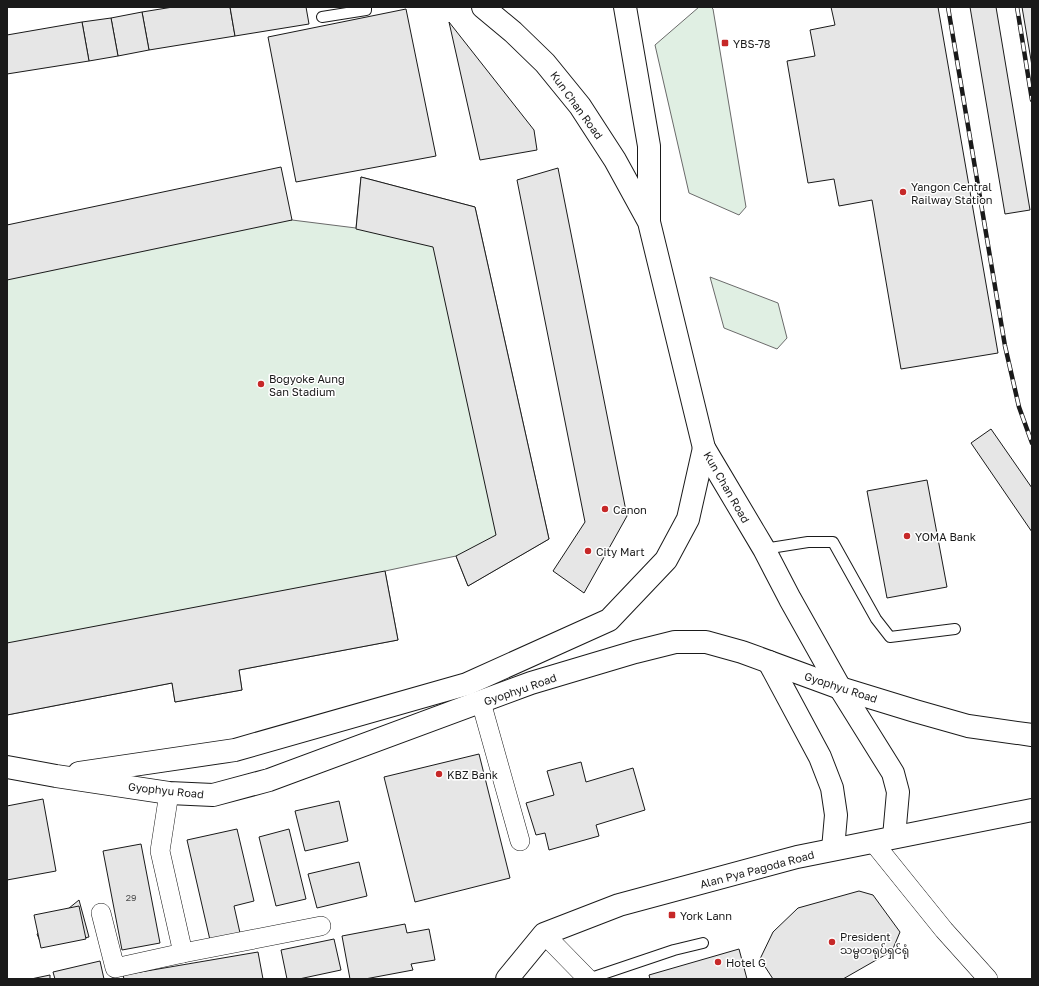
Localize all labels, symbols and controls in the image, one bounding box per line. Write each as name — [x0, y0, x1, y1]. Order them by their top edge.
place label: YBS-78 — [733, 37, 771, 50]
marker: YBS-78 — [720, 38, 730, 48]
street label: Kun Chan Road — [548, 69, 606, 141]
place label: Yangon Central Railway Station — [911, 180, 993, 206]
marker: Yangon Central Railway Station — [898, 187, 908, 197]
place label: Bogyoke Aung San Stadium — [269, 372, 345, 398]
marker: Bogyoke Aung San Stadium — [256, 379, 266, 389]
street label: Kun Chan Road — [701, 449, 753, 525]
place label: Canon — [613, 503, 647, 516]
marker: Canon — [600, 504, 610, 514]
place label: YOMA Bank — [915, 530, 976, 543]
marker: YOMA Bank — [902, 531, 912, 541]
place label: City Mart — [596, 545, 645, 558]
marker: City Mart — [583, 546, 593, 556]
street label: Gyophyu Road — [803, 669, 879, 705]
street label: Gyophyu Road — [482, 670, 558, 708]
place label: KBZ Bank — [447, 768, 498, 781]
marker: KBZ Bank — [434, 769, 444, 779]
street label: Gyophyu Road — [127, 780, 205, 800]
street label: Alan Pya Pagoda Road — [698, 847, 816, 891]
house number: 29 — [126, 892, 136, 903]
place label: York Lann — [680, 909, 732, 922]
marker: York Lann — [667, 910, 677, 920]
place label: President သမ္မတရုပ်ရှင်ရုံ — [840, 930, 909, 959]
marker: President သမ္မတရုပ်ရှင်ရုံ — [827, 937, 837, 947]
place label: Hotel G — [726, 956, 766, 969]
marker: Hotel G — [713, 957, 723, 967]

